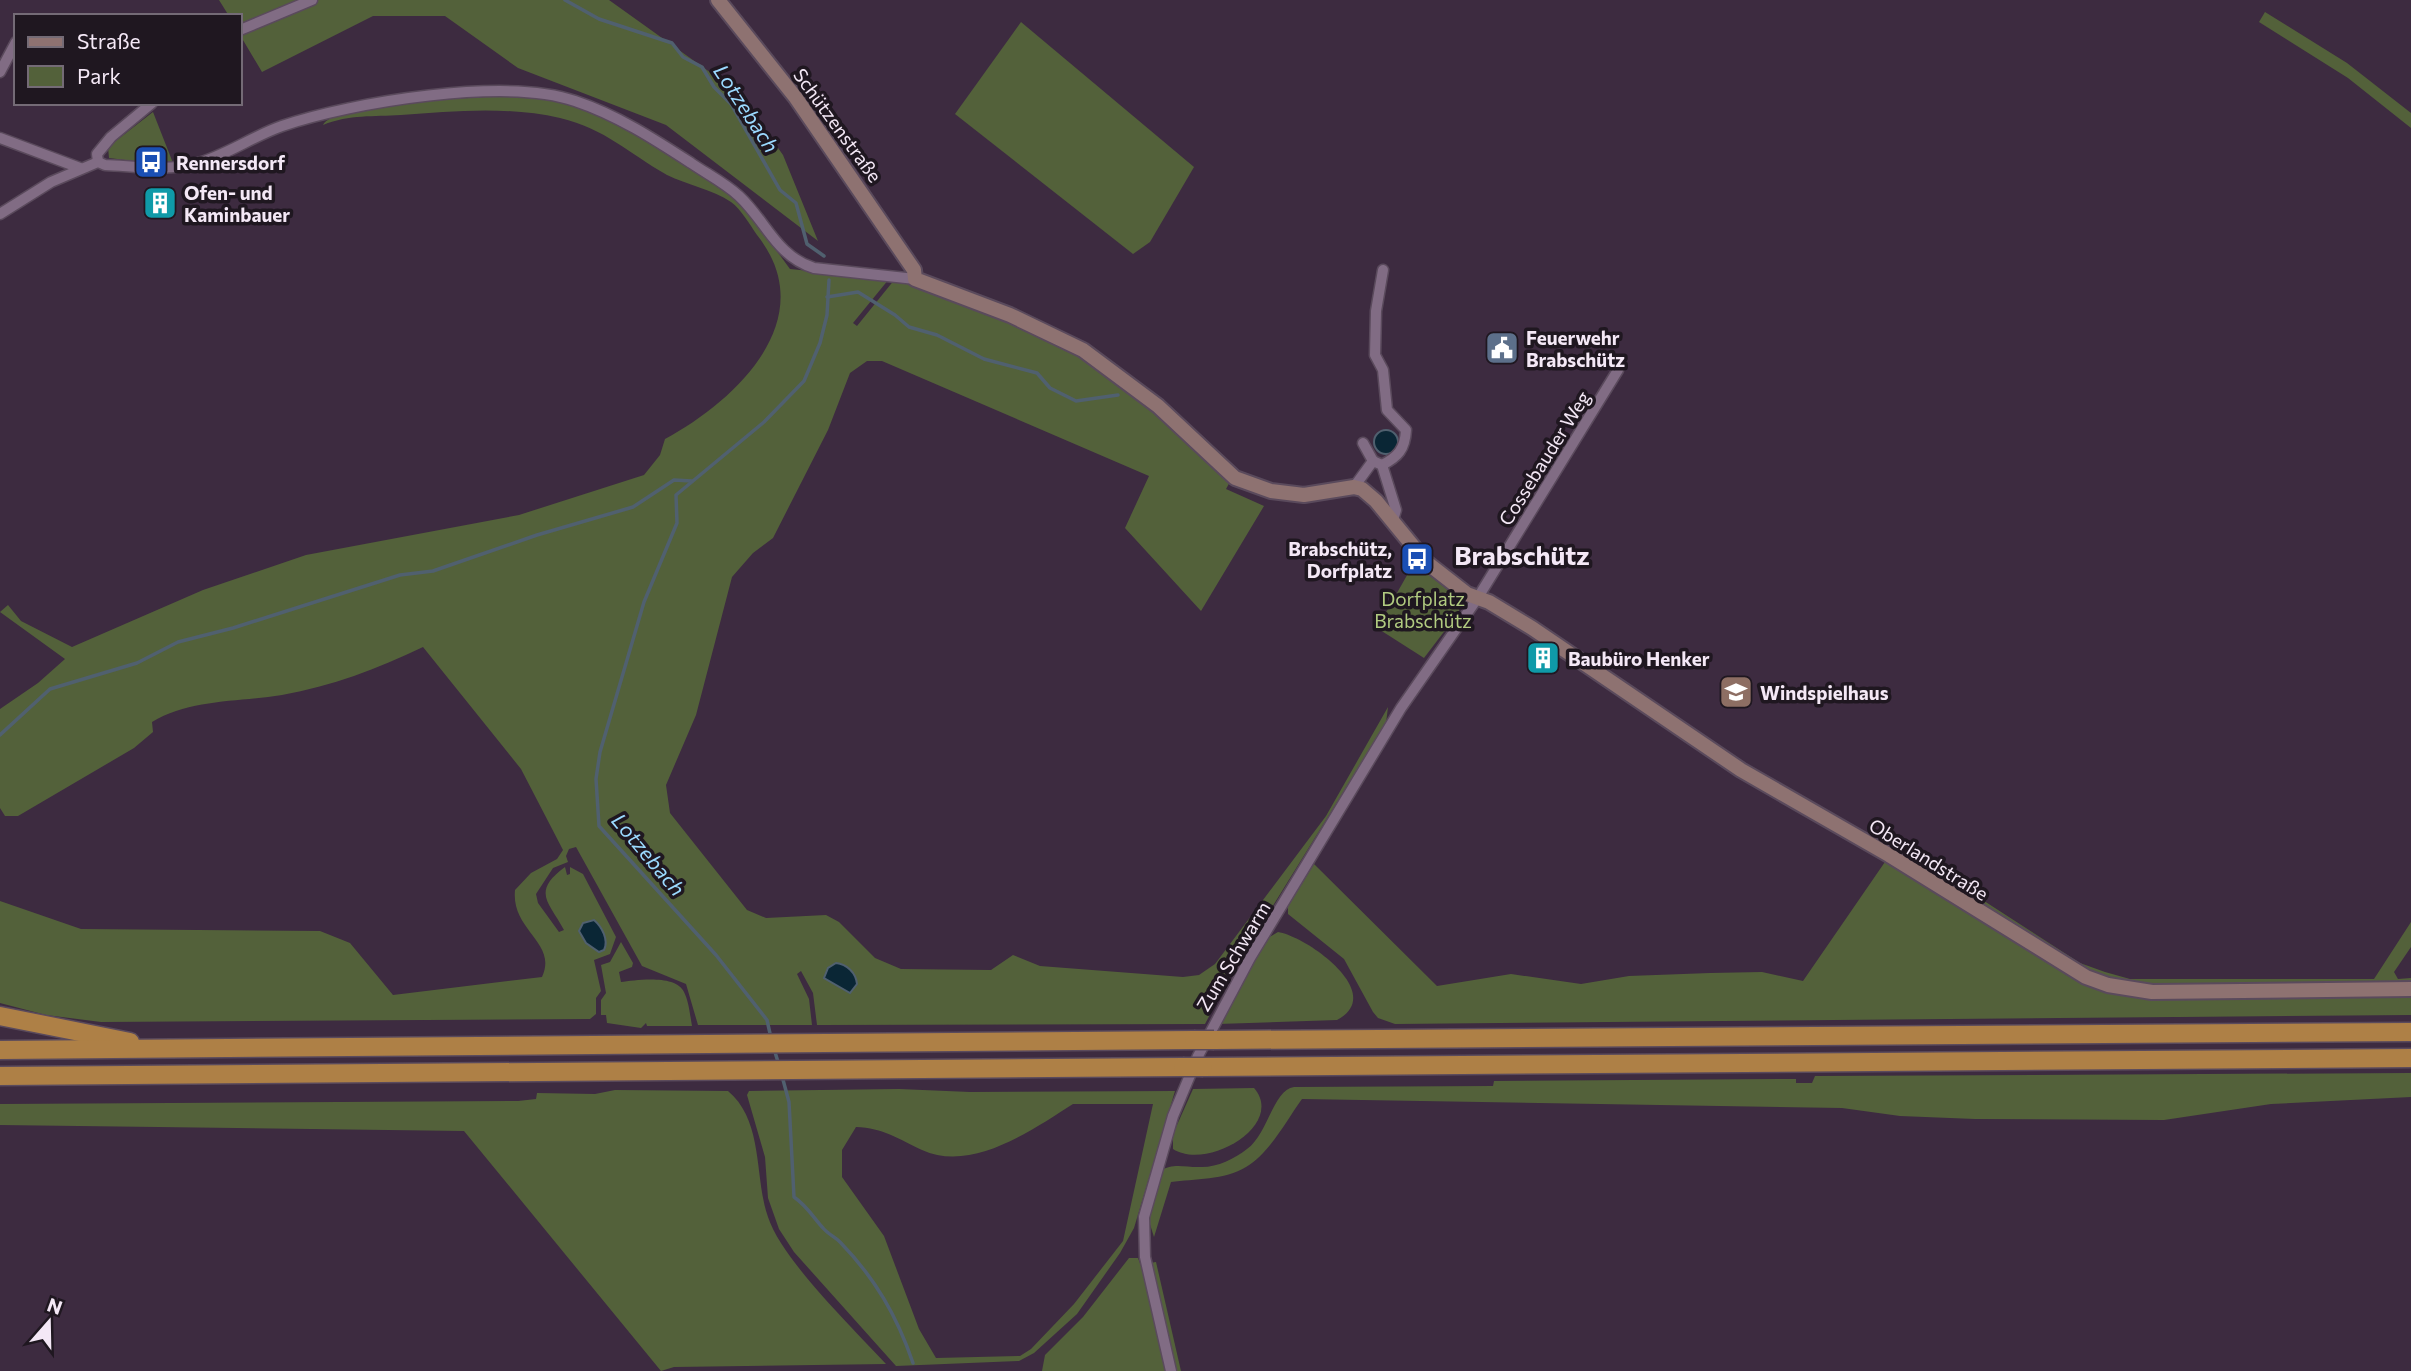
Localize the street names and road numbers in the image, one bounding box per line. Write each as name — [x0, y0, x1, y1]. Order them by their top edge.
street label: Schützenstraße — [789, 63, 887, 187]
street label: Cossebauder Weg — [1493, 387, 1595, 529]
street label: Oberlandstraße — [1865, 813, 1993, 905]
street label: Zum Schwarm — [1191, 897, 1275, 1015]

